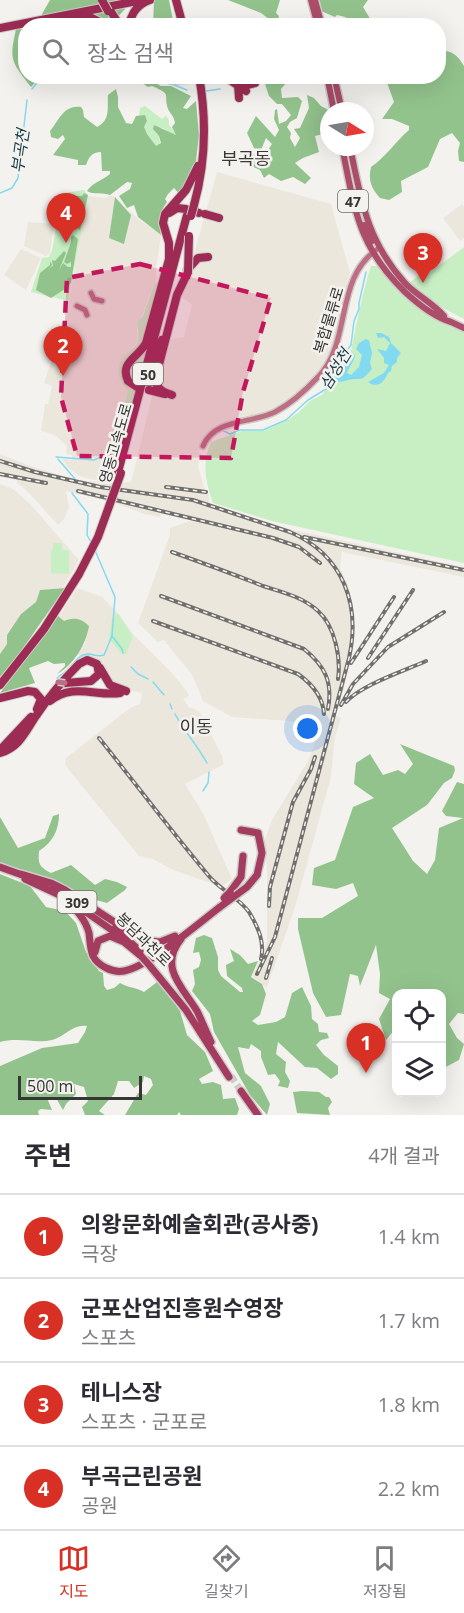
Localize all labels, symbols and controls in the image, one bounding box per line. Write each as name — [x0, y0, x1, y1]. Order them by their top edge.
search box — [18, 18, 446, 84]
icon: search — [39, 35, 72, 68]
text: 장소 검색 — [87, 37, 174, 67]
north arrow — [320, 102, 374, 156]
water label: 부곡천 — [6, 125, 34, 174]
district label: 부곡동 — [221, 146, 271, 170]
road number: 47 — [338, 190, 368, 212]
pin: 4 — [46, 194, 86, 243]
pin: 3 — [404, 234, 442, 283]
street label: 복합물류로 — [308, 284, 348, 356]
pin: 2 — [44, 326, 82, 376]
water label: 삼성천 — [314, 343, 357, 394]
road number: 50 — [133, 363, 163, 385]
street label: 영동고속도로 — [94, 400, 136, 486]
district label: 이동 — [179, 714, 213, 738]
your location — [293, 714, 322, 743]
road number: 309 — [58, 891, 97, 913]
street label: 봉담과천로 — [112, 908, 176, 970]
map controls — [392, 989, 446, 1097]
button: locate — [392, 989, 446, 1043]
pin: 1 — [346, 1024, 386, 1073]
button: layers — [392, 1043, 446, 1097]
scale bar — [18, 1073, 142, 1100]
text: 500 m — [27, 1075, 73, 1097]
text: 주변 — [24, 1137, 72, 1173]
text: 4개 결과 — [368, 1142, 440, 1169]
text: 의왕문화예술회관(공사중) — [81, 1208, 319, 1238]
text: 1 — [38, 1223, 49, 1250]
text: 1.4 km — [378, 1223, 440, 1250]
text: 극장 — [81, 1240, 118, 1267]
text: 군포산업진흥원수영장 — [81, 1292, 283, 1322]
text: 2 — [38, 1307, 49, 1334]
text: 1.7 km — [378, 1307, 440, 1334]
text: 스포츠 — [81, 1324, 136, 1351]
text: 테니스장 — [81, 1376, 162, 1406]
text: 3 — [38, 1391, 49, 1418]
text: 1.8 km — [378, 1391, 440, 1418]
text: 스포츠 · 군포로 — [81, 1408, 207, 1435]
text: 부곡근린공원 — [81, 1460, 202, 1490]
text: 4 — [38, 1475, 49, 1502]
text: 2.2 km — [378, 1475, 440, 1502]
text: 공원 — [81, 1492, 118, 1519]
tab: 지도 — [57, 1542, 90, 1602]
tab: 길찾기 — [204, 1542, 249, 1602]
tab: 저장됨 — [363, 1542, 407, 1602]

